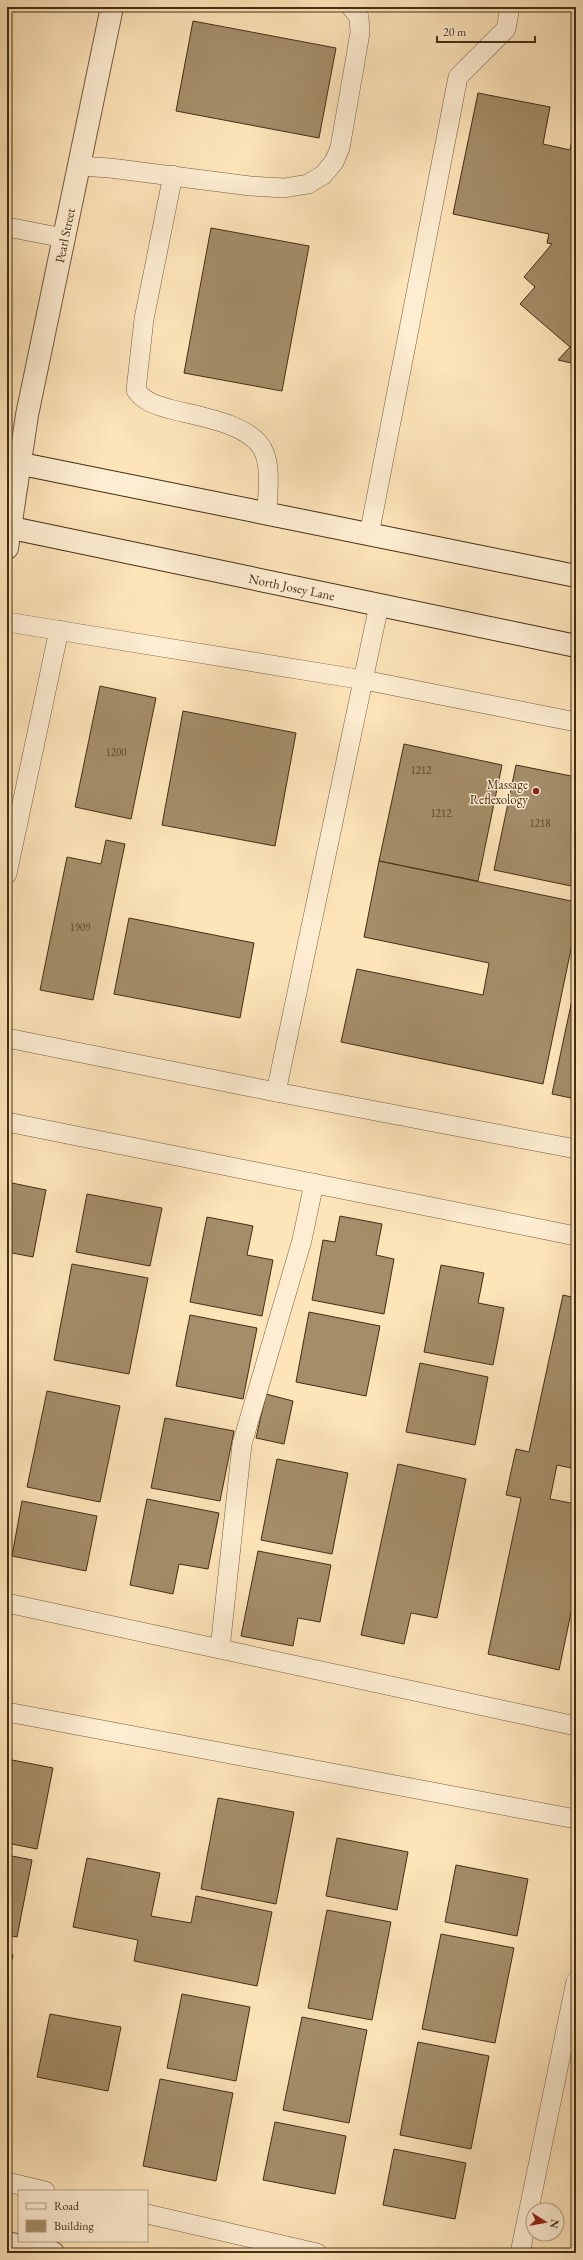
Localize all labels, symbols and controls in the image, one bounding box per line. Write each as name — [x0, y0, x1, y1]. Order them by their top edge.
scale bar — [437, 18, 535, 44]
text: 20 m — [443, 24, 467, 40]
street label: Pearl Street — [51, 207, 79, 264]
street label: North Josey Lane — [247, 570, 336, 604]
house number: 1200 — [105, 745, 127, 759]
house number: 1212 — [410, 763, 432, 777]
place label: Massage Reflexology — [470, 776, 528, 808]
marker: Massage Reflexology — [531, 786, 541, 796]
house number: 1212 — [430, 806, 452, 820]
house number: 1218 — [529, 816, 551, 830]
house number: 1909 — [69, 920, 91, 934]
legend — [18, 2190, 148, 2242]
text: Road — [54, 2198, 80, 2214]
north arrow — [525, 2202, 565, 2242]
text: Building — [54, 2218, 95, 2234]
text: N — [547, 2218, 563, 2230]

